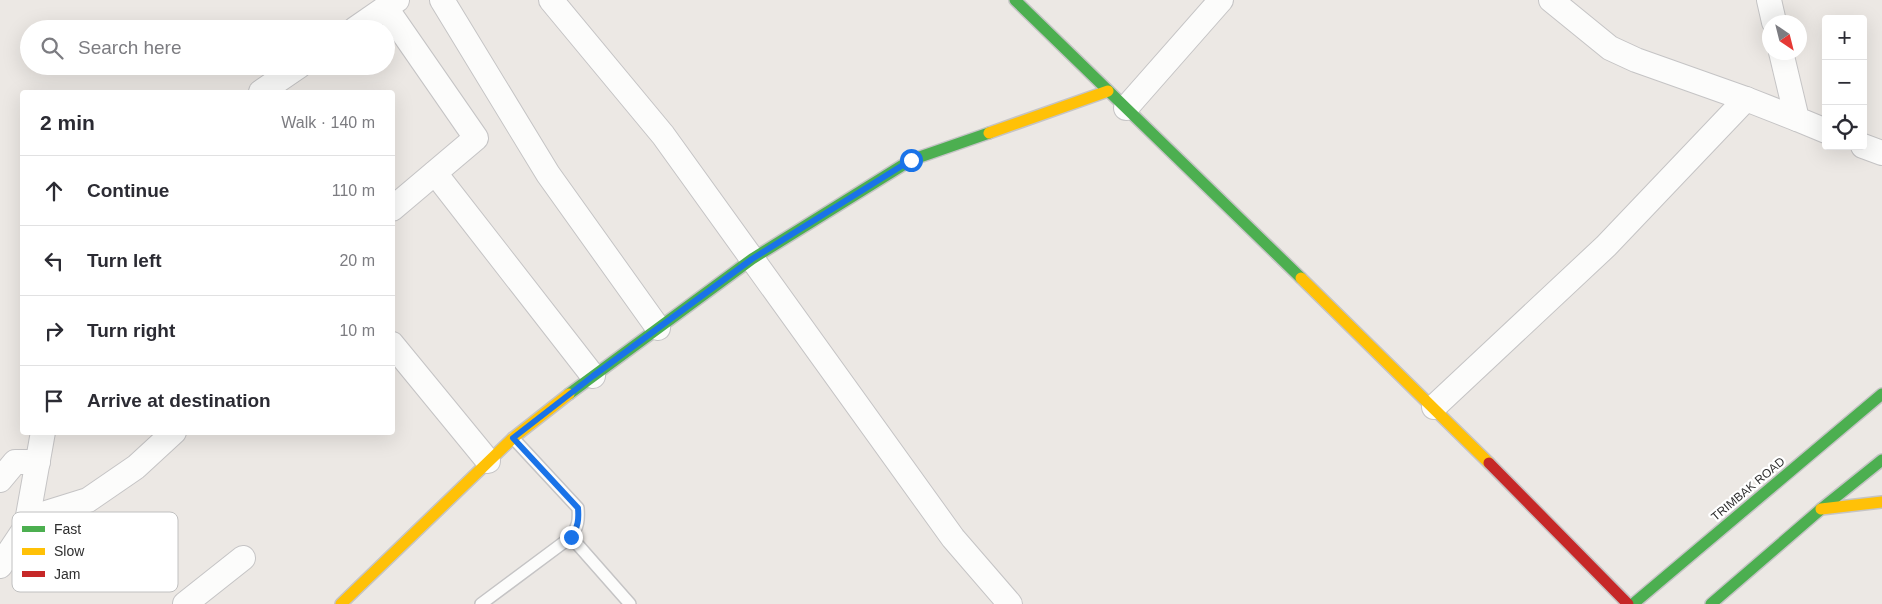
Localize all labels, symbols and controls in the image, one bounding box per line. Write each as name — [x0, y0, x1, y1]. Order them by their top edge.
north arrow — [1762, 15, 1807, 60]
map controls — [1822, 15, 1867, 150]
button: + — [1822, 15, 1867, 60]
search box — [20, 20, 395, 75]
icon: search — [38, 34, 66, 62]
text: Search here — [78, 37, 182, 58]
button: − — [1822, 60, 1867, 105]
button: locate — [1822, 105, 1867, 150]
text: 2 min — [40, 111, 95, 134]
text: Walk · 140 m — [281, 114, 375, 131]
route start — [900, 149, 923, 172]
icon: ahead — [40, 177, 68, 205]
text: Continue — [87, 180, 169, 201]
text: 110 m — [332, 182, 375, 199]
icon: left — [40, 247, 68, 275]
text: Turn left — [87, 250, 162, 271]
text: 20 m — [339, 252, 375, 269]
icon: right — [40, 317, 68, 345]
text: Turn right — [87, 320, 175, 341]
text: 10 m — [339, 322, 375, 339]
icon: arrive — [40, 387, 68, 415]
text: Arrive at destination — [87, 390, 271, 411]
street label: TRIMBAK ROAD — [1709, 454, 1788, 524]
legend — [12, 512, 178, 592]
text: Fast — [54, 521, 81, 537]
route end — [560, 526, 583, 549]
text: Slow — [54, 543, 85, 559]
text: Jam — [54, 566, 80, 582]

